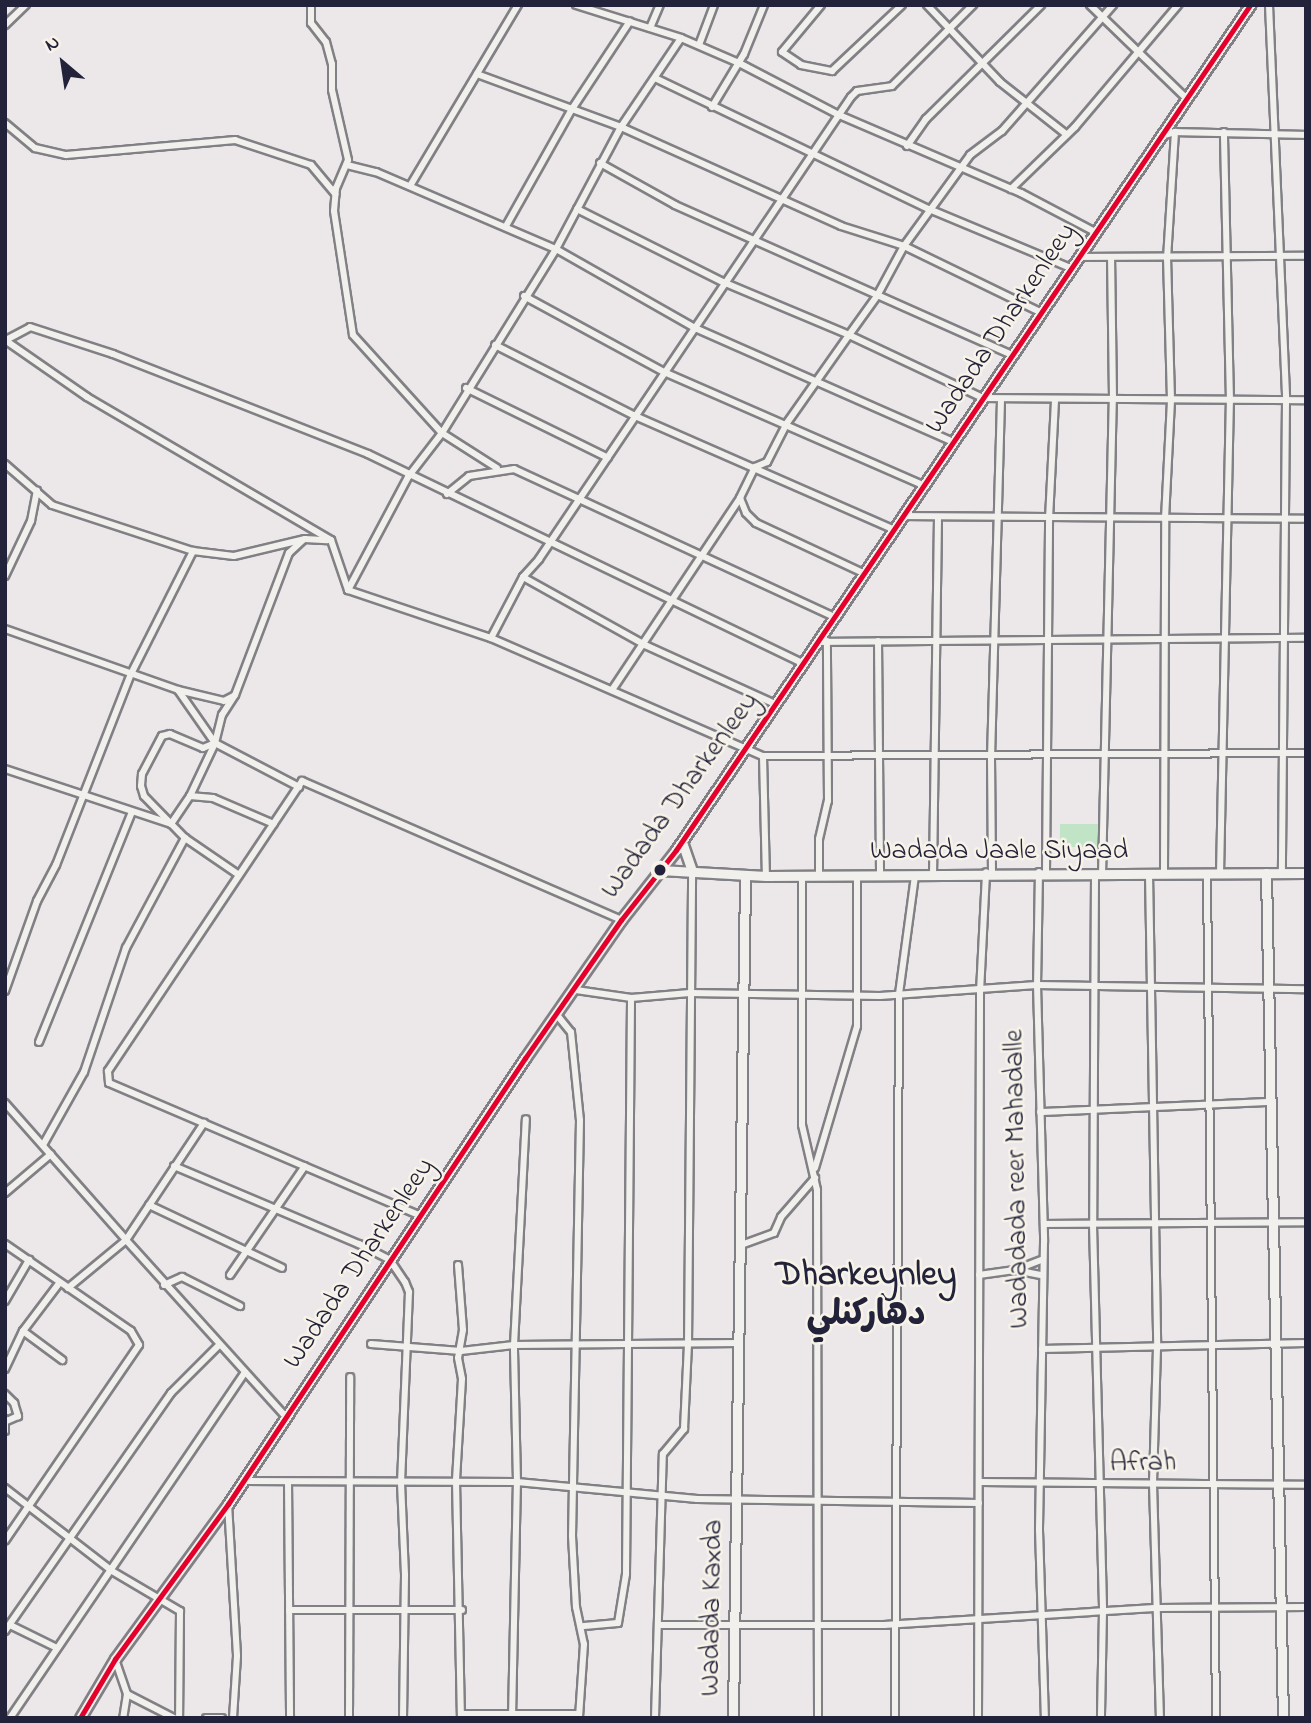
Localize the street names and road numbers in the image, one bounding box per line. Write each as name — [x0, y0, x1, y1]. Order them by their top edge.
street label: Wadada Dharkenleey — [919, 217, 1085, 441]
street label: Wadada Dharkenleey — [595, 686, 767, 906]
street label: Wadada Jaale Siyaad — [870, 835, 1128, 869]
street label: Wadadada reer Mahadalle — [999, 1029, 1037, 1329]
street label: Wadada Dharkenleey — [277, 1152, 443, 1376]
street label: Afrah — [1109, 1447, 1177, 1481]
street label: Wadada Kaxda — [695, 1519, 731, 1697]

